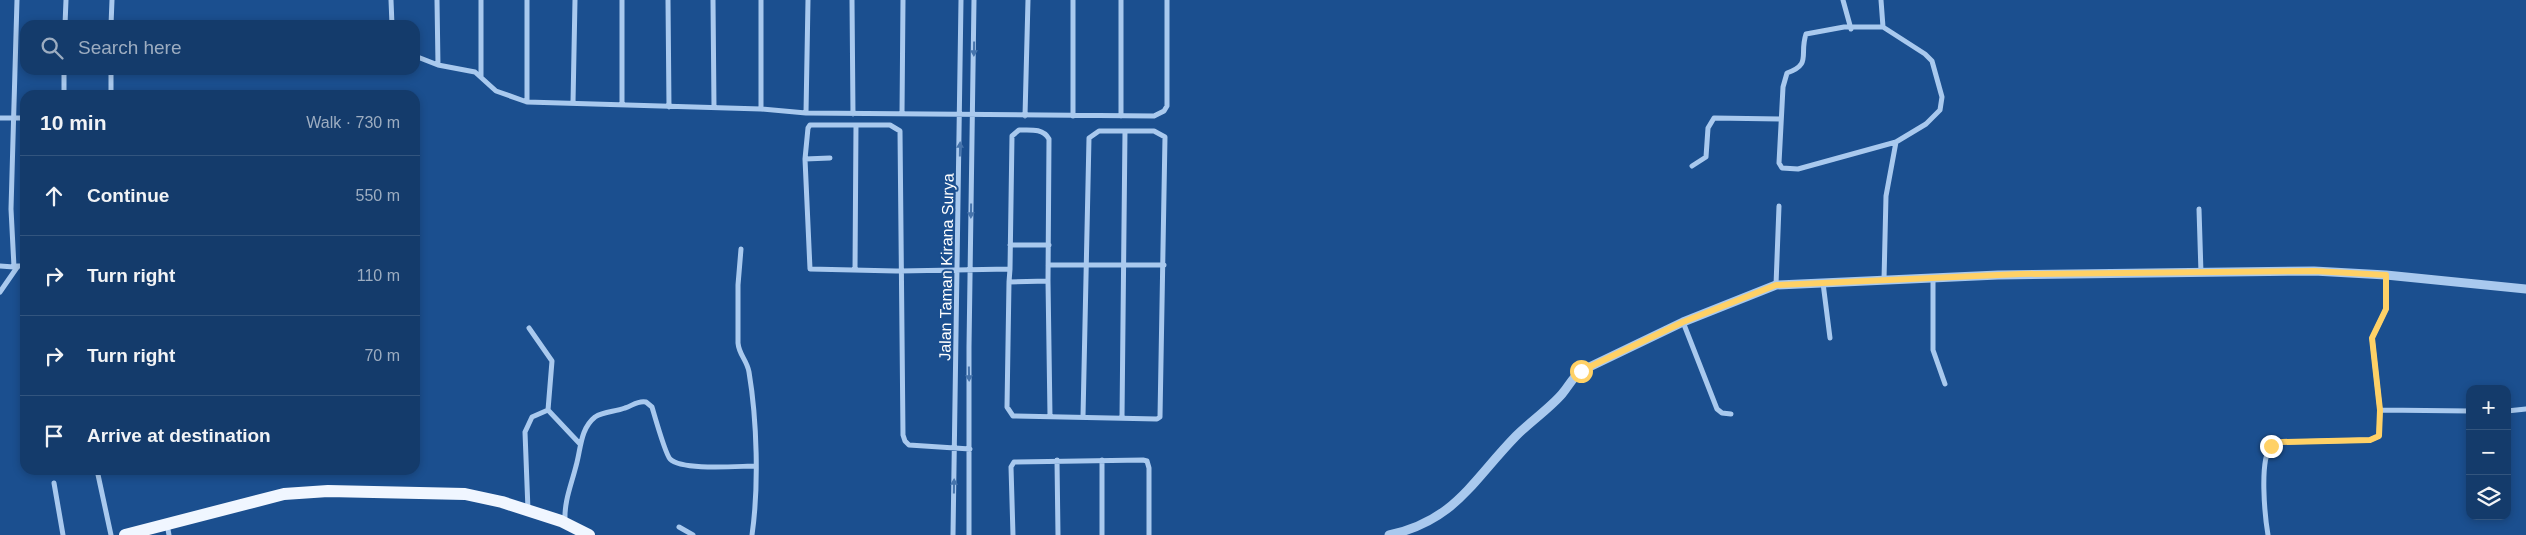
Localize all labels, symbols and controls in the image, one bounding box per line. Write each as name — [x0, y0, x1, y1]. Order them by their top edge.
search box — [20, 20, 420, 75]
icon: search — [38, 34, 66, 62]
text: Search here — [78, 37, 182, 58]
one-way arrow — [970, 41, 978, 57]
text: 10 min — [40, 111, 107, 134]
text: Walk · 730 m — [306, 114, 400, 131]
one-way arrow — [956, 141, 964, 157]
street label: Jalan Taman Kirana Surya — [936, 173, 957, 361]
icon: ahead — [40, 182, 68, 210]
text: Continue — [87, 185, 169, 206]
text: 550 m — [356, 187, 400, 204]
one-way arrow — [967, 203, 975, 219]
icon: right — [40, 262, 68, 290]
text: Turn right — [87, 265, 175, 286]
text: 110 m — [357, 267, 400, 284]
icon: right — [40, 342, 68, 370]
text: Turn right — [87, 345, 175, 366]
text: 70 m — [364, 347, 400, 364]
route start — [1570, 360, 1593, 383]
one-way arrow — [965, 366, 973, 382]
map controls — [2466, 385, 2511, 520]
button: + — [2466, 385, 2511, 430]
icon: arrive — [40, 422, 68, 450]
text: Arrive at destination — [87, 425, 271, 446]
button: − — [2466, 430, 2511, 475]
route end — [2260, 435, 2283, 458]
button: layers — [2466, 475, 2511, 520]
one-way arrow — [950, 478, 958, 494]

